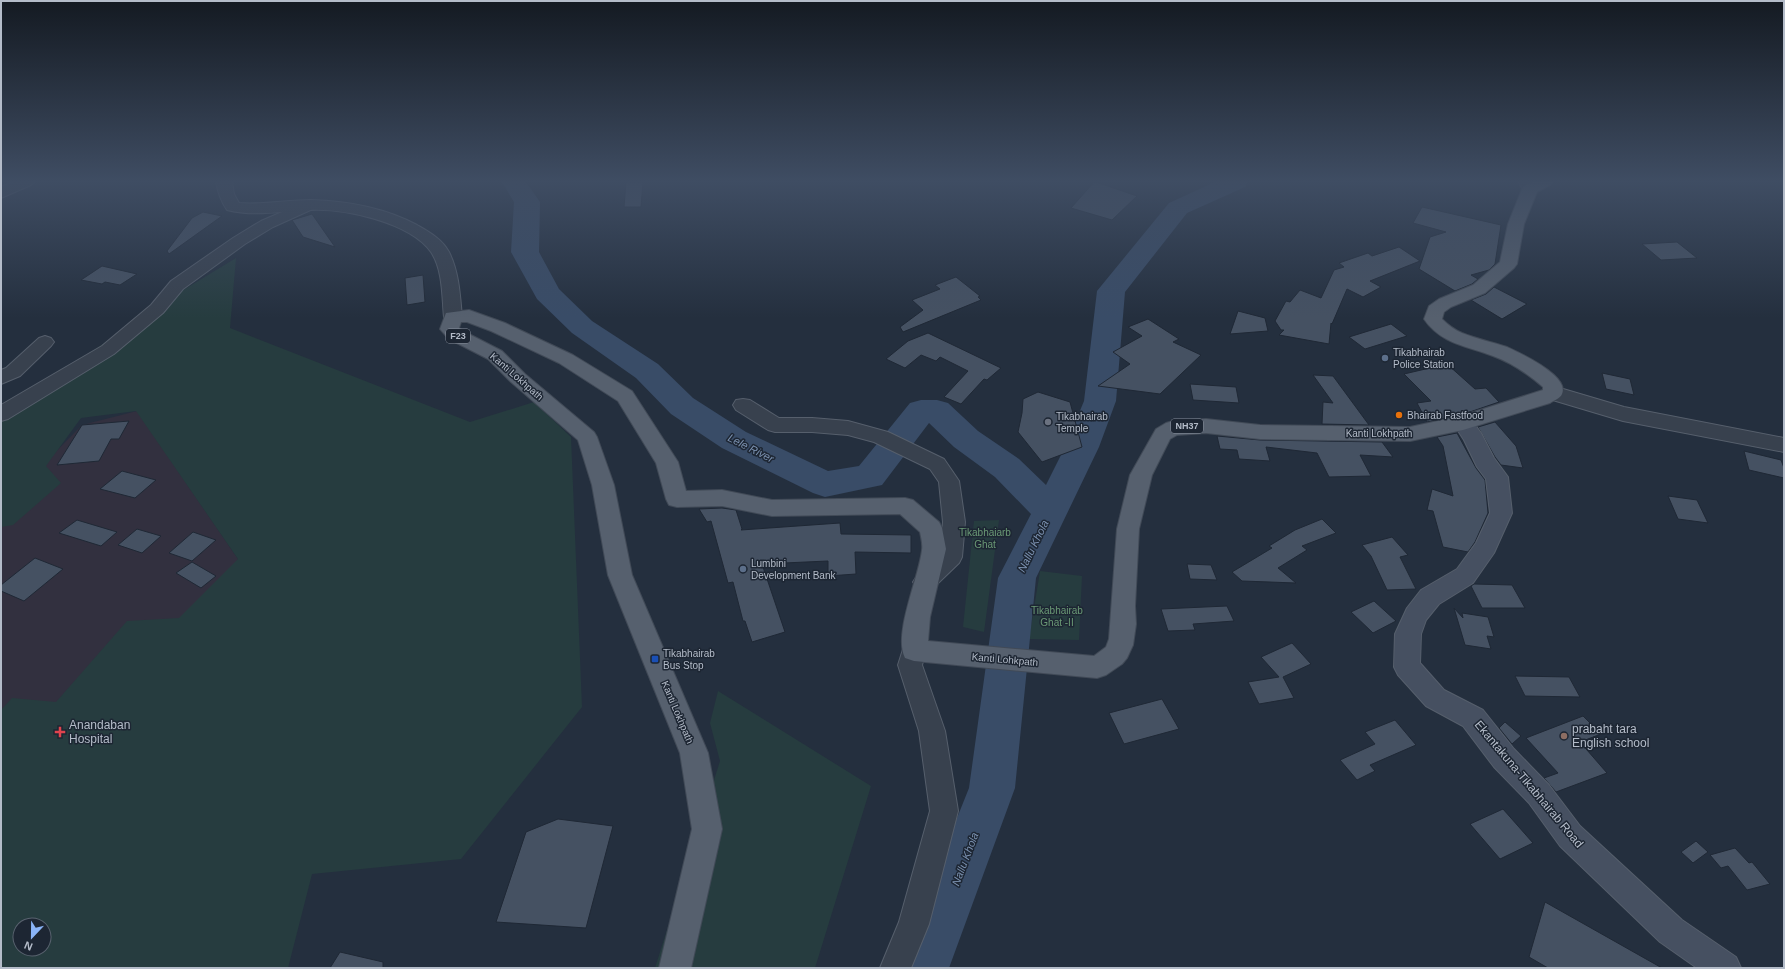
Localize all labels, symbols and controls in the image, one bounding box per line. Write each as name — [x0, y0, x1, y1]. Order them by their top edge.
road number: F23 — [446, 329, 470, 343]
place label: Tikabhairab Police Station — [1393, 347, 1454, 370]
street label: Kanti Lokhpath — [488, 350, 545, 402]
marker: Tikabhairab Police Station — [1380, 353, 1390, 363]
marker: Bhairab Fastfood — [1394, 410, 1404, 420]
place label: Bhairab Fastfood — [1407, 410, 1483, 421]
place label: Tikabhairab Temple — [1056, 411, 1108, 434]
marker: Tikabhairab Temple — [1043, 417, 1053, 427]
road number: NH37 — [1171, 419, 1203, 433]
street label: Kanti Lokhpath — [1346, 428, 1412, 439]
water label: Lele River — [726, 431, 777, 465]
water label: Nallu Khola — [1015, 518, 1051, 574]
park label: Tikabhaiarb Ghat — [959, 527, 1011, 550]
place label: Lumbini Development Bank — [751, 558, 836, 581]
marker: Lumbini Development Bank — [738, 564, 748, 574]
park label: Tikabhairab Ghat -II — [1031, 605, 1083, 628]
place label: Tikabhairab Bus Stop — [663, 648, 715, 671]
street label: Kanti Lohkpath — [971, 651, 1039, 668]
marker: Tikabhairab Bus Stop — [650, 654, 660, 664]
street label: Kanti Lokhpath — [659, 679, 696, 745]
place label: Anandaban Hospital — [69, 718, 130, 746]
street label: Ekantakuna-Tikabhairab Road — [1472, 718, 1586, 850]
place label: prabaht tara English school — [1572, 722, 1649, 750]
marker: Anandaban Hospital — [54, 726, 66, 738]
marker: prabaht tara English school — [1559, 731, 1569, 741]
water label: Nallu Khola — [949, 831, 981, 887]
north arrow — [12, 917, 52, 957]
text: N — [22, 939, 34, 953]

